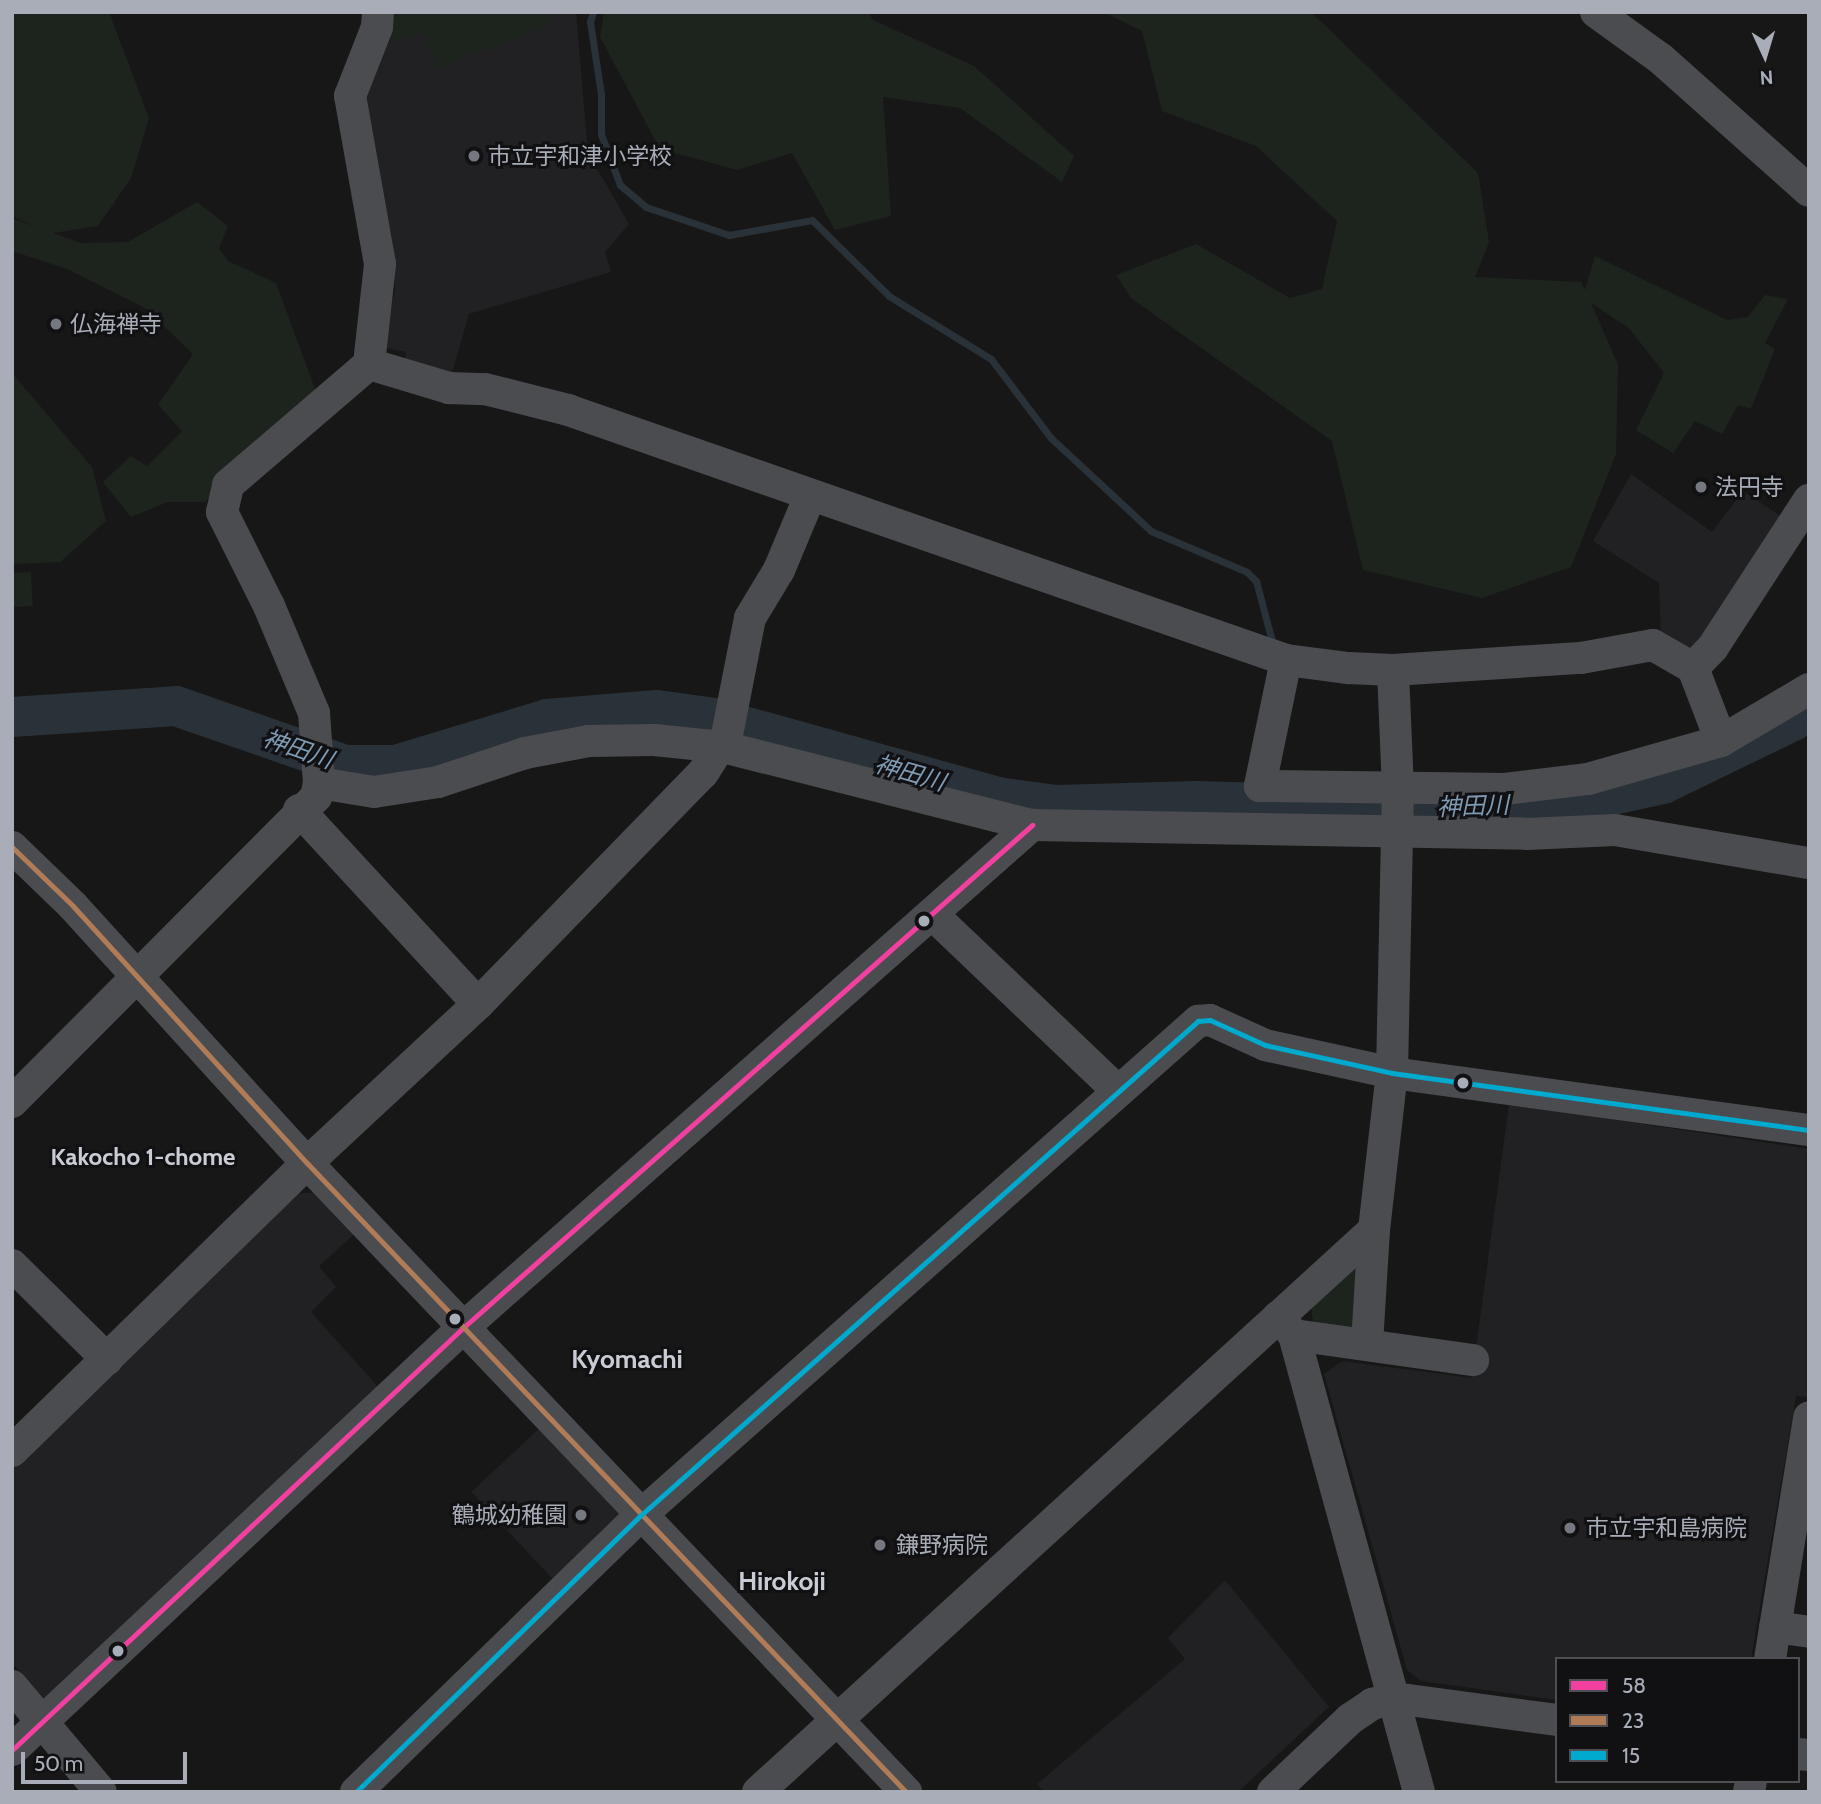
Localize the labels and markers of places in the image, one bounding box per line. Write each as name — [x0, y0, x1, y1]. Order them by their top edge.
place label: 市立宇和津小学校 — [488, 142, 672, 170]
marker: 市立宇和津小学校 — [466, 148, 482, 164]
place label: 仏海禅寺 — [70, 310, 162, 338]
marker: 仏海禅寺 — [48, 316, 64, 332]
place label: 法円寺 — [1715, 473, 1784, 501]
marker: 法円寺 — [1693, 479, 1709, 495]
unlabelled marker — [917, 914, 931, 928]
unlabelled marker — [1456, 1076, 1470, 1090]
unlabelled marker — [448, 1312, 462, 1326]
place label: 鶴城幼稚園 — [452, 1501, 567, 1529]
marker: 鶴城幼稚園 — [573, 1507, 589, 1523]
place label: 市立宇和島病院 — [1586, 1514, 1747, 1542]
marker: 市立宇和島病院 — [1560, 1518, 1580, 1538]
place label: 鎌野病院 — [896, 1531, 988, 1559]
marker: 鎌野病院 — [870, 1535, 890, 1555]
unlabelled marker — [111, 1644, 125, 1658]

